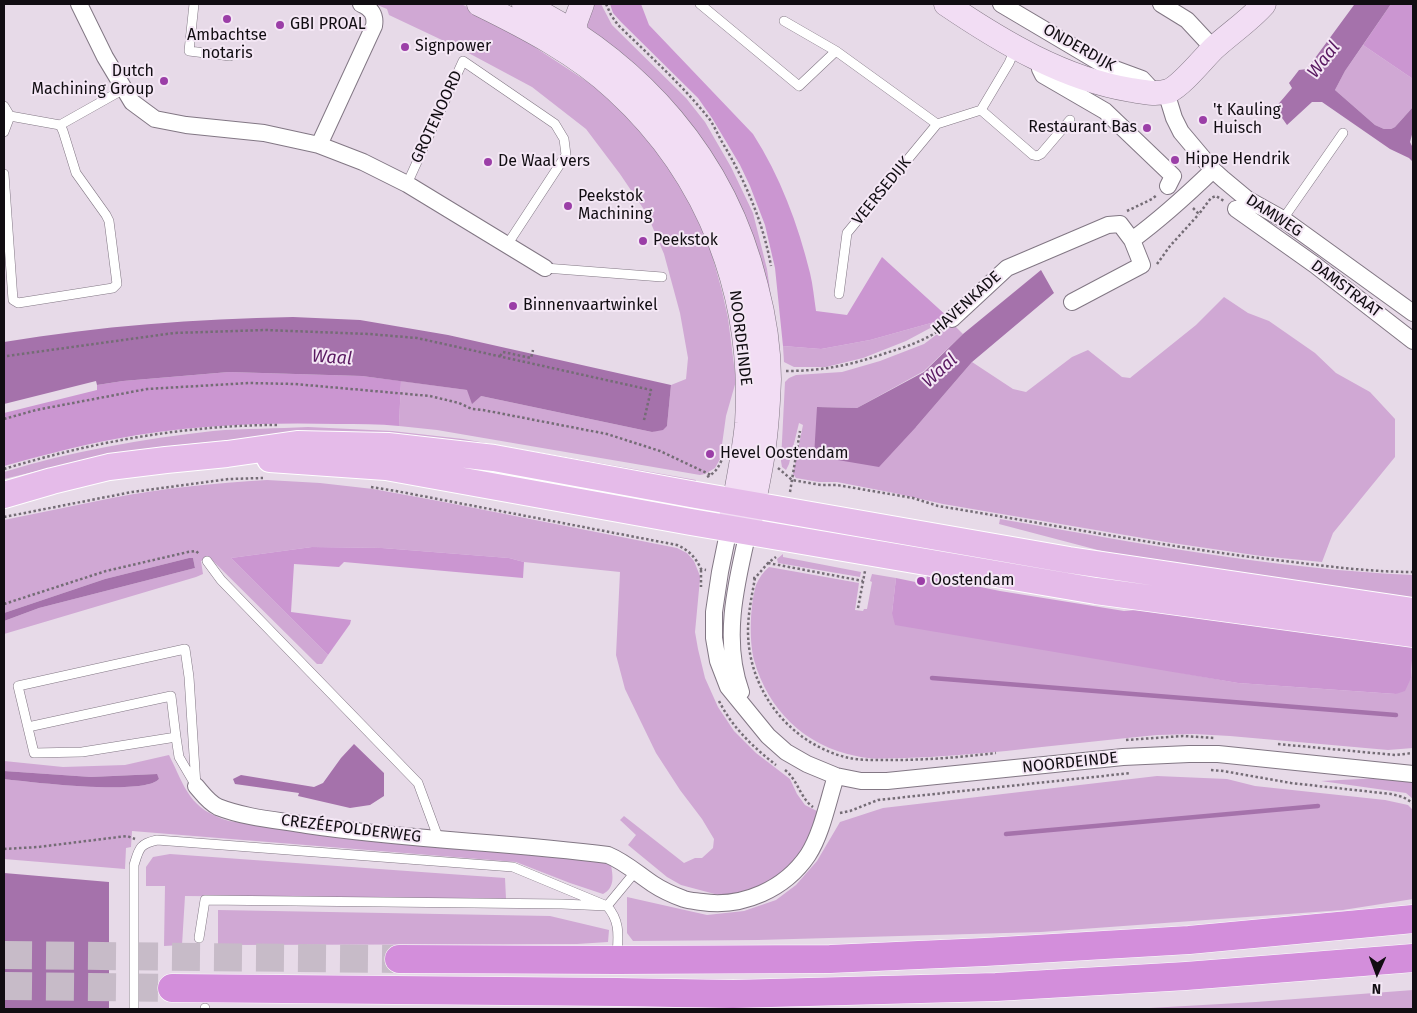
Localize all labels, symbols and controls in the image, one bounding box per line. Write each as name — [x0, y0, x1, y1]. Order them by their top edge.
marker: Ambachtse notaris — [221, 13, 233, 25]
place label: GBI PROAL — [290, 15, 366, 35]
marker: GBI PROAL — [274, 19, 286, 31]
street label: ONDERDIJK — [1039, 20, 1119, 76]
place label: Ambachtse notaris — [187, 26, 267, 64]
place label: Signpower — [415, 37, 491, 57]
water label: Waal — [1303, 37, 1345, 83]
marker: Signpower — [399, 41, 411, 53]
place label: Dutch Machining Group — [32, 62, 154, 100]
street label: GROTENOORD — [407, 68, 467, 166]
marker: Dutch Machining Group — [158, 75, 170, 87]
place label: 't Kauling Huisch — [1213, 101, 1281, 139]
marker: 't Kauling Huisch — [1197, 114, 1209, 126]
place label: Restaurant Bas — [1028, 118, 1137, 138]
marker: Restaurant Bas — [1141, 122, 1153, 134]
place label: Hippe Hendrik — [1185, 150, 1290, 170]
place label: De Waal vers — [498, 152, 590, 172]
street label: VEERSEDIJK — [849, 153, 915, 229]
marker: Hippe Hendrik — [1169, 154, 1181, 166]
marker: De Waal vers — [482, 156, 494, 168]
place label: Peekstok Machining — [578, 187, 652, 225]
street label: DAMWEG — [1242, 191, 1306, 241]
marker: Peekstok Machining — [562, 200, 574, 212]
place label: Peekstok — [653, 231, 718, 251]
marker: Peekstok — [637, 235, 649, 247]
street label: DAMSTRAAT — [1307, 256, 1385, 322]
street label: HAVENKADE — [929, 267, 1005, 339]
street label: NOORDEINDE — [725, 289, 755, 387]
place label: Binnenvaartwinkel — [523, 296, 658, 316]
marker: Binnenvaartwinkel — [507, 300, 519, 312]
water label: Waal — [311, 346, 353, 370]
water label: Waal — [918, 350, 962, 392]
place label: Hevel Oostendam — [720, 444, 848, 464]
marker: Hevel Oostendam — [704, 448, 716, 460]
place label: Oostendam — [931, 571, 1015, 591]
marker: Oostendam — [915, 575, 927, 587]
street label: NOORDEINDE — [1021, 748, 1119, 778]
street label: CREZÉEPOLDERWEG — [280, 811, 422, 847]
north arrow — [1352, 948, 1402, 998]
text: N — [1372, 980, 1381, 997]

